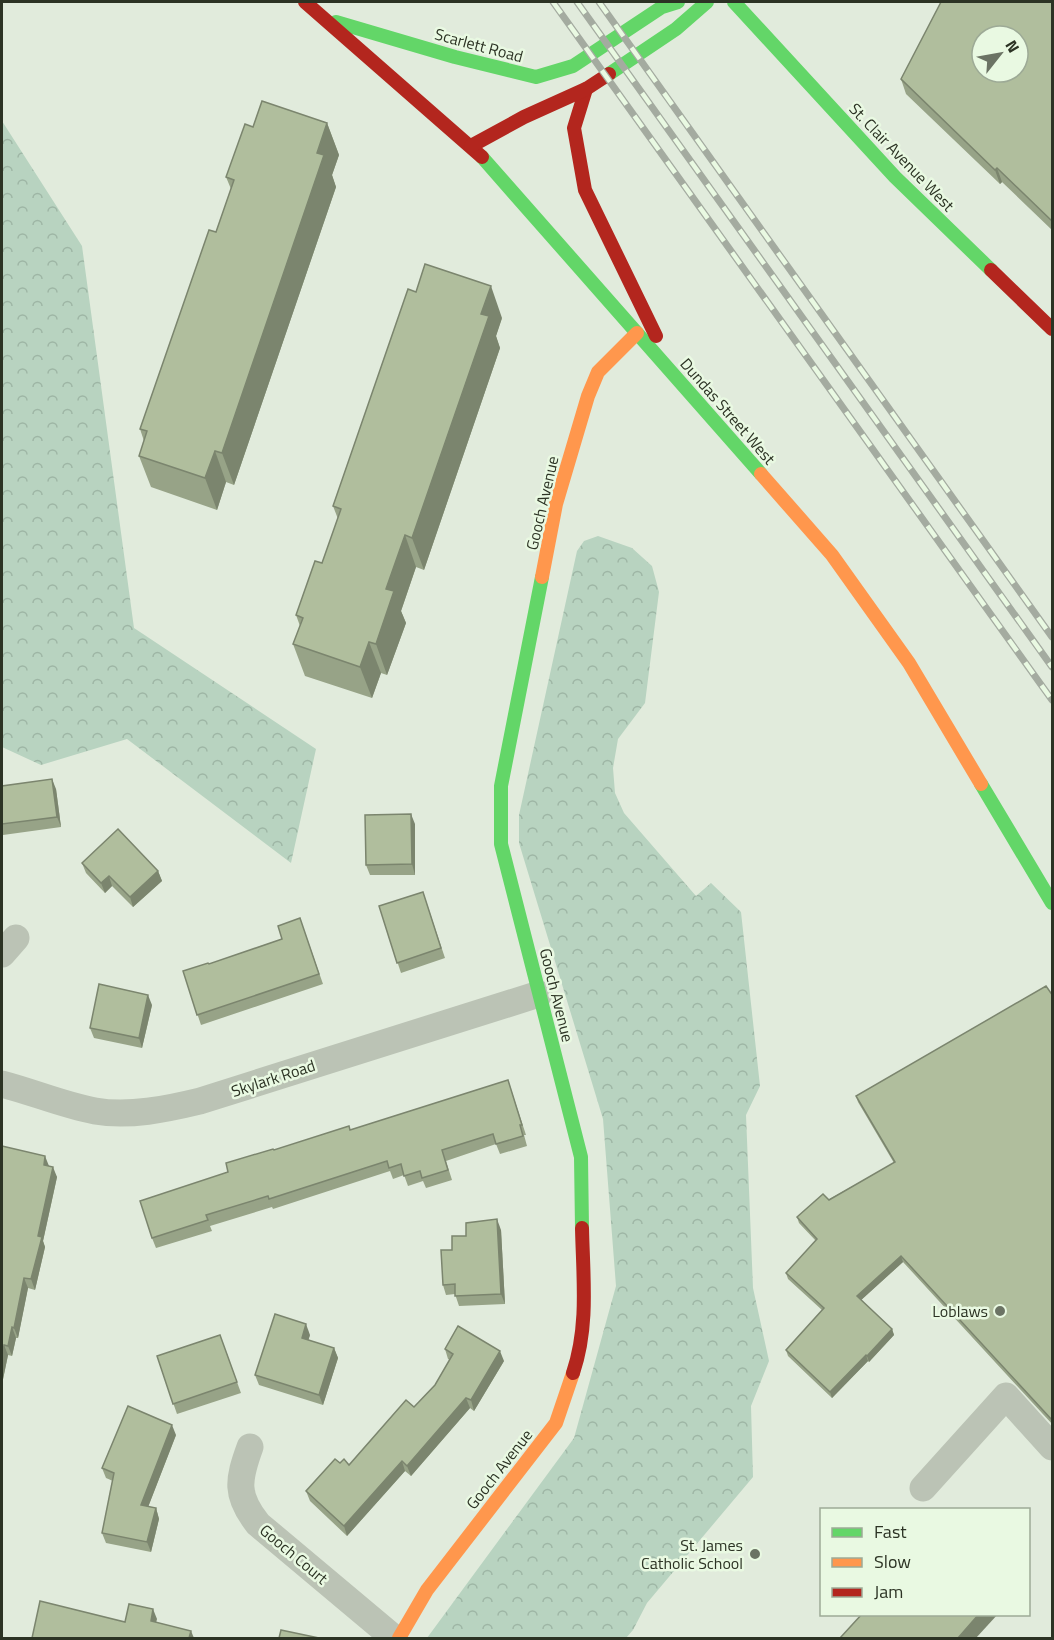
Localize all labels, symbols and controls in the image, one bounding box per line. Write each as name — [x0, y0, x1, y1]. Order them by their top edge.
street label: Scarlett Road — [432, 22, 526, 68]
north arrow — [970, 24, 1030, 84]
text: N — [1000, 35, 1026, 57]
street label: St. Clair Avenue West — [844, 97, 960, 217]
street label: Dundas Street West — [675, 352, 781, 470]
street label: Gooch Avenue — [520, 454, 564, 552]
street label: Gooch Avenue — [534, 946, 580, 1044]
street label: Skylark Road — [228, 1053, 318, 1103]
place label: Loblaws — [932, 1299, 988, 1323]
marker: Loblaws — [993, 1304, 1007, 1318]
street label: Gooch Avenue — [460, 1424, 538, 1514]
legend — [820, 1508, 1030, 1616]
street label: Gooch Court — [255, 1518, 334, 1590]
text: Fast — [874, 1518, 907, 1545]
place label: St. James Catholic School — [641, 1533, 743, 1575]
marker: St. James Catholic School — [748, 1547, 762, 1561]
text: Slow — [874, 1548, 911, 1575]
text: Jam — [874, 1578, 903, 1605]

